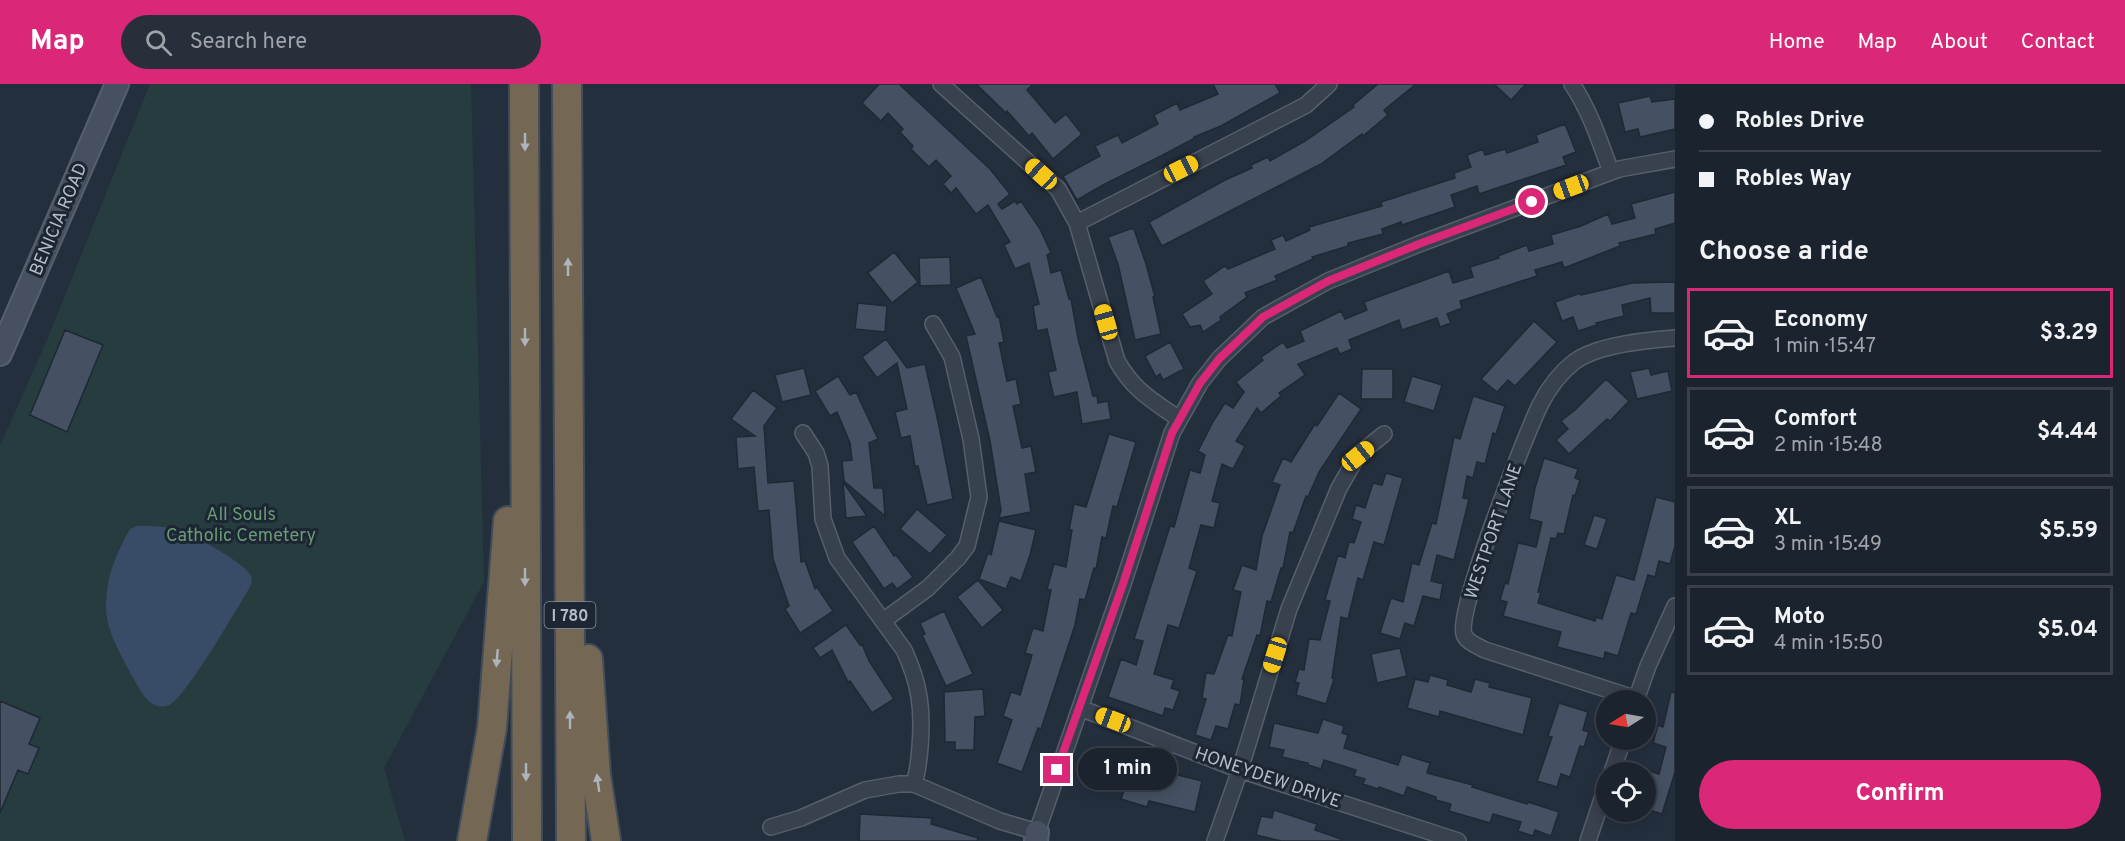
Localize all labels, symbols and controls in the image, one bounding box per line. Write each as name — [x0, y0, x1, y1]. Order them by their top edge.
search box — [121, 15, 541, 69]
text: Map — [30, 24, 85, 60]
icon: search — [142, 26, 175, 59]
text: Search here — [190, 29, 307, 56]
text: Home — [1769, 29, 1825, 56]
text: Map — [1858, 29, 1897, 56]
text: About — [1930, 29, 1988, 56]
text: Contact — [2021, 29, 2095, 56]
text: Robles Drive — [1735, 108, 1865, 135]
one-way arrow — [520, 133, 530, 152]
car — [1161, 153, 1201, 185]
car — [1022, 155, 1060, 193]
street label: BENICIA ROAD — [25, 160, 94, 280]
text: Robles Way — [1735, 166, 1852, 193]
car — [1551, 172, 1591, 202]
route start — [1518, 188, 1545, 215]
text: Choose a ride — [1699, 235, 1869, 269]
one-way arrow — [563, 257, 573, 276]
car — [1092, 302, 1120, 342]
icon: car — [1702, 306, 1756, 360]
text: Economy — [1774, 307, 1868, 334]
text: $3.29 — [2040, 320, 2098, 347]
one-way arrow — [520, 328, 530, 347]
text: 1 min · 15:47 — [1774, 334, 1876, 360]
icon: car — [1702, 405, 1756, 459]
text: Comfort — [1774, 406, 1857, 433]
text: $4.44 — [2037, 419, 2098, 446]
text: 2 min · 15:48 — [1774, 433, 1883, 459]
car — [1338, 438, 1378, 474]
street label: WESTPORT LANE — [1460, 461, 1528, 602]
park label: All Souls Catholic Cemetery — [166, 504, 316, 548]
icon: car — [1702, 504, 1756, 558]
text: XL — [1774, 505, 1801, 532]
text: $5.59 — [2039, 518, 2098, 545]
text: 3 min · 15:49 — [1774, 532, 1882, 558]
one-way arrow — [520, 567, 530, 586]
road number: I 780 — [544, 602, 596, 628]
icon: car — [1702, 603, 1756, 657]
text: Moto — [1774, 604, 1825, 631]
text: $5.04 — [2037, 617, 2098, 644]
text: 4 min · 15:50 — [1774, 631, 1883, 657]
car — [1261, 635, 1289, 675]
one-way arrow — [492, 649, 502, 668]
north arrow — [1596, 690, 1656, 750]
map controls — [1596, 690, 1656, 822]
car — [1093, 705, 1133, 735]
one-way arrow — [565, 710, 575, 729]
street label: HONEYDEW DRIVE — [1191, 743, 1344, 814]
callout: 1 min — [1078, 749, 1177, 791]
route end — [1043, 756, 1070, 783]
text: 1 min — [1103, 756, 1152, 782]
button: Confirm — [1699, 760, 2101, 829]
one-way arrow — [521, 762, 531, 781]
button: locate — [1596, 762, 1656, 822]
one-way arrow — [593, 774, 602, 793]

